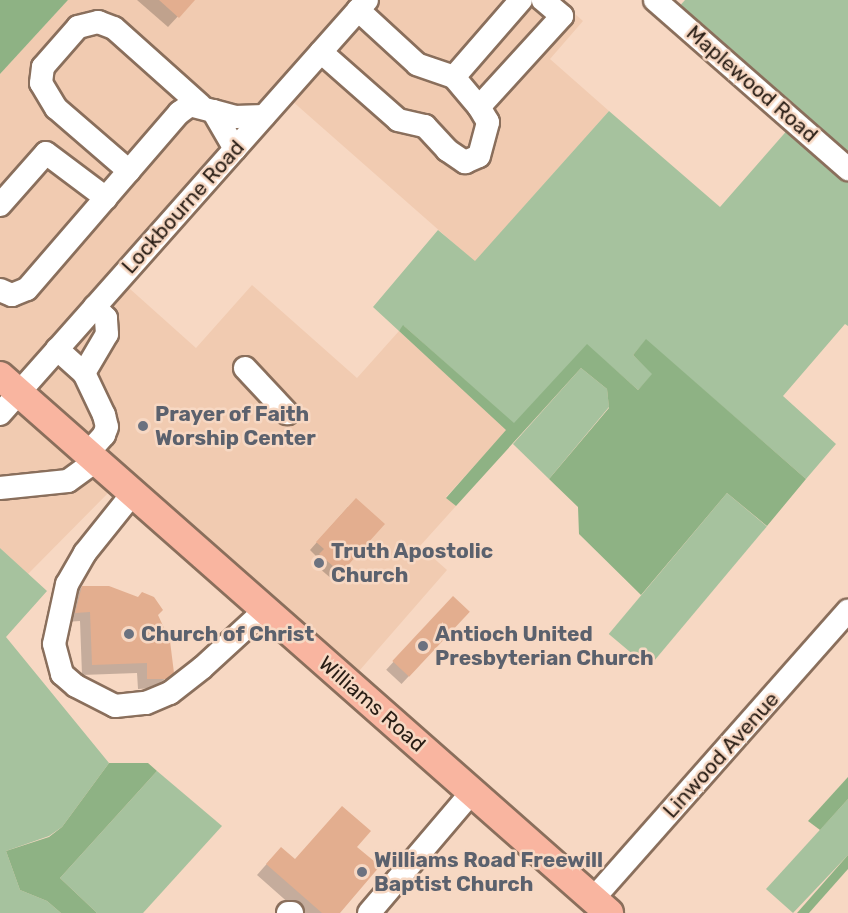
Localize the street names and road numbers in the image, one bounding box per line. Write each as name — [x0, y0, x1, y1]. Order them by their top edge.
street label: Maplewood Road — [681, 20, 823, 148]
street label: Lockbourne Road — [117, 135, 249, 279]
street label: Williams Road — [314, 651, 430, 757]
street label: Linwood Avenue — [658, 687, 784, 823]

